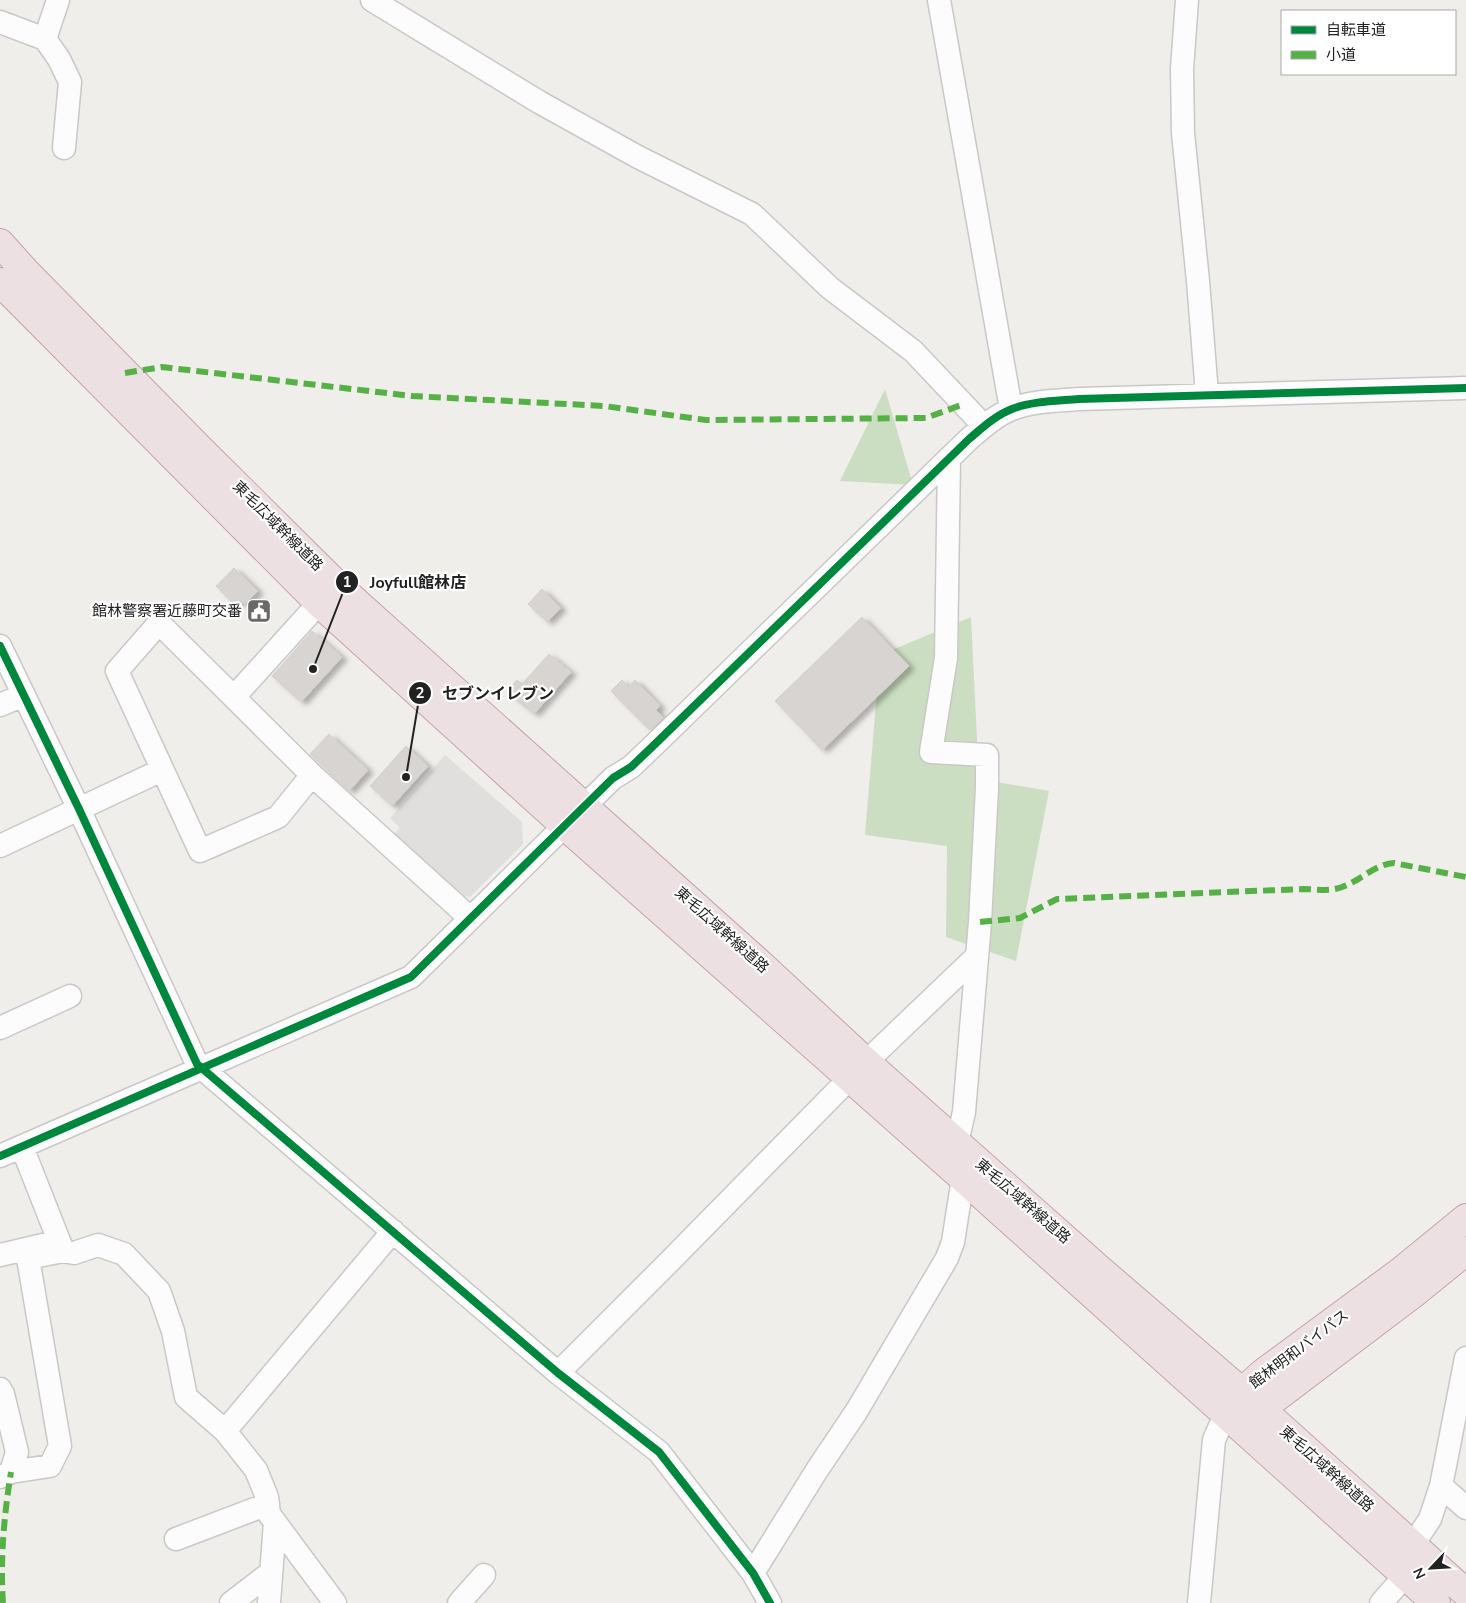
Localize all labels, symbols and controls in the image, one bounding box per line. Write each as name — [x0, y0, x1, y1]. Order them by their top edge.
legend — [1281, 10, 1456, 75]
text: 自転車道 — [1326, 20, 1386, 40]
text: 小道 — [1326, 45, 1356, 65]
street label: 東毛広域幹線道路 — [228, 476, 328, 576]
callout: Joyfull館林店 — [335, 567, 476, 598]
text: 1 — [342, 572, 352, 592]
text: Joyfull館林店 — [369, 572, 466, 594]
public building icon: 館林警察署近藤町交番 — [246, 598, 272, 624]
place label: 館林警察署近藤町交番 — [92, 601, 242, 621]
callout: セブンイレブン — [407, 678, 564, 709]
text: 2 — [415, 683, 425, 703]
text: セブンイレブン — [442, 683, 554, 705]
street label: 東毛広域幹線道路 — [671, 882, 773, 978]
street label: 東毛広域幹線道路 — [971, 1154, 1075, 1248]
street label: 館林明和バイパス — [1245, 1305, 1353, 1393]
street label: 東毛広域幹線道路 — [1276, 1421, 1378, 1517]
north arrow — [1406, 1543, 1456, 1593]
text: N — [1409, 1565, 1430, 1582]

